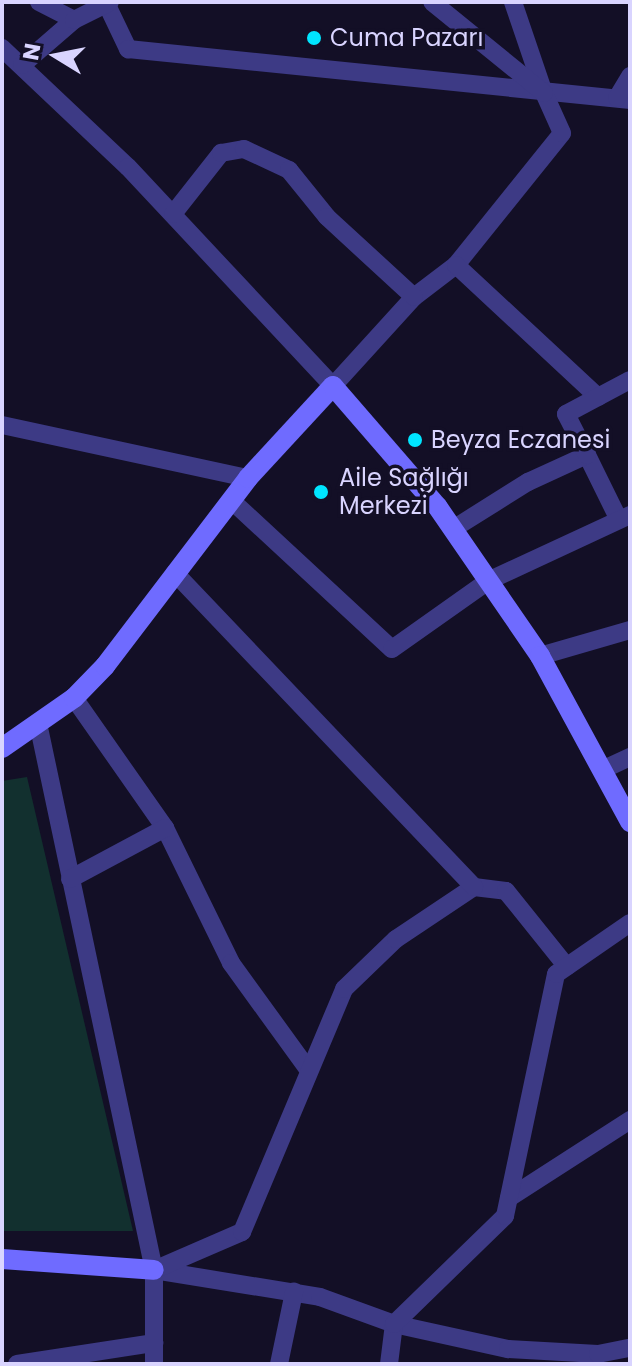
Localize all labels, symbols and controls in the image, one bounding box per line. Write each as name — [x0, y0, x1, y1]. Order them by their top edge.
north arrow — [16, 16, 96, 96]
place label: Cuma Pazarı — [330, 24, 483, 52]
marker: Cuma Pazarı — [305, 29, 323, 47]
text: N — [15, 41, 49, 63]
place label: Beyza Eczanesi — [431, 426, 610, 454]
marker: Beyza Eczanesi — [406, 431, 424, 449]
place label: Aile Sağlığı Merkezi — [339, 464, 469, 520]
marker: Aile Sağlığı Merkezi — [310, 481, 332, 503]

